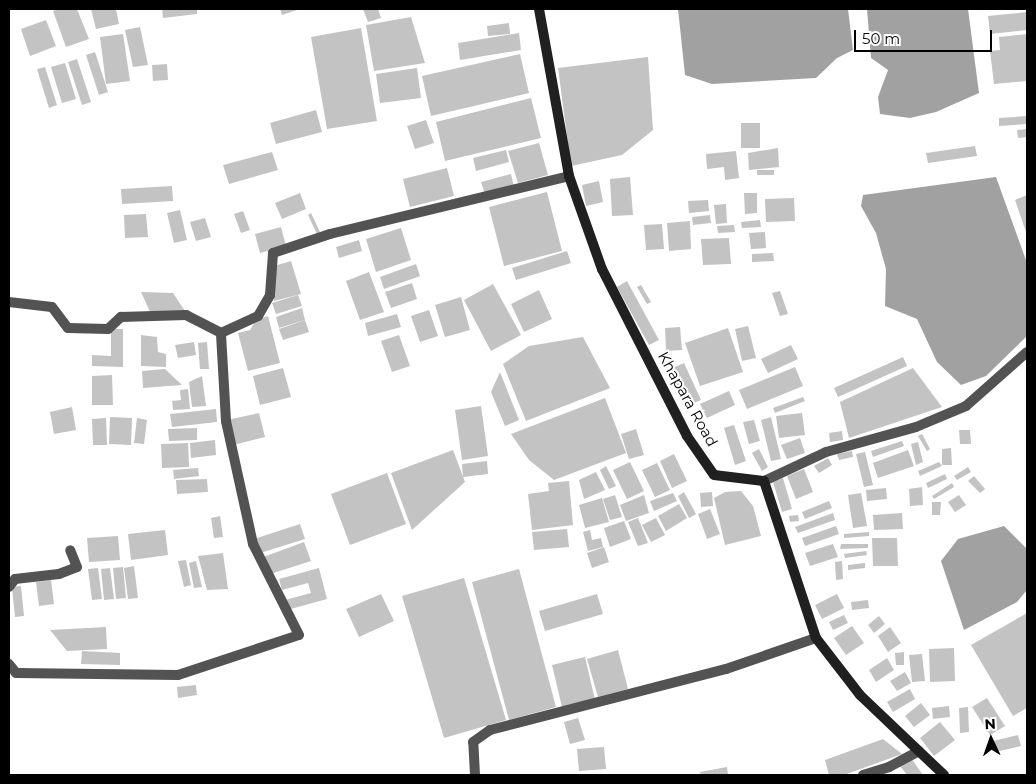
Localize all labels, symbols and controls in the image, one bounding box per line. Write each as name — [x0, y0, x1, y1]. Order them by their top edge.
scale bar — [856, 20, 994, 52]
text: 50 m — [862, 29, 900, 48]
street label: Khapara Road — [654, 348, 722, 450]
north arrow — [966, 714, 1016, 764]
text: N — [984, 715, 996, 733]

